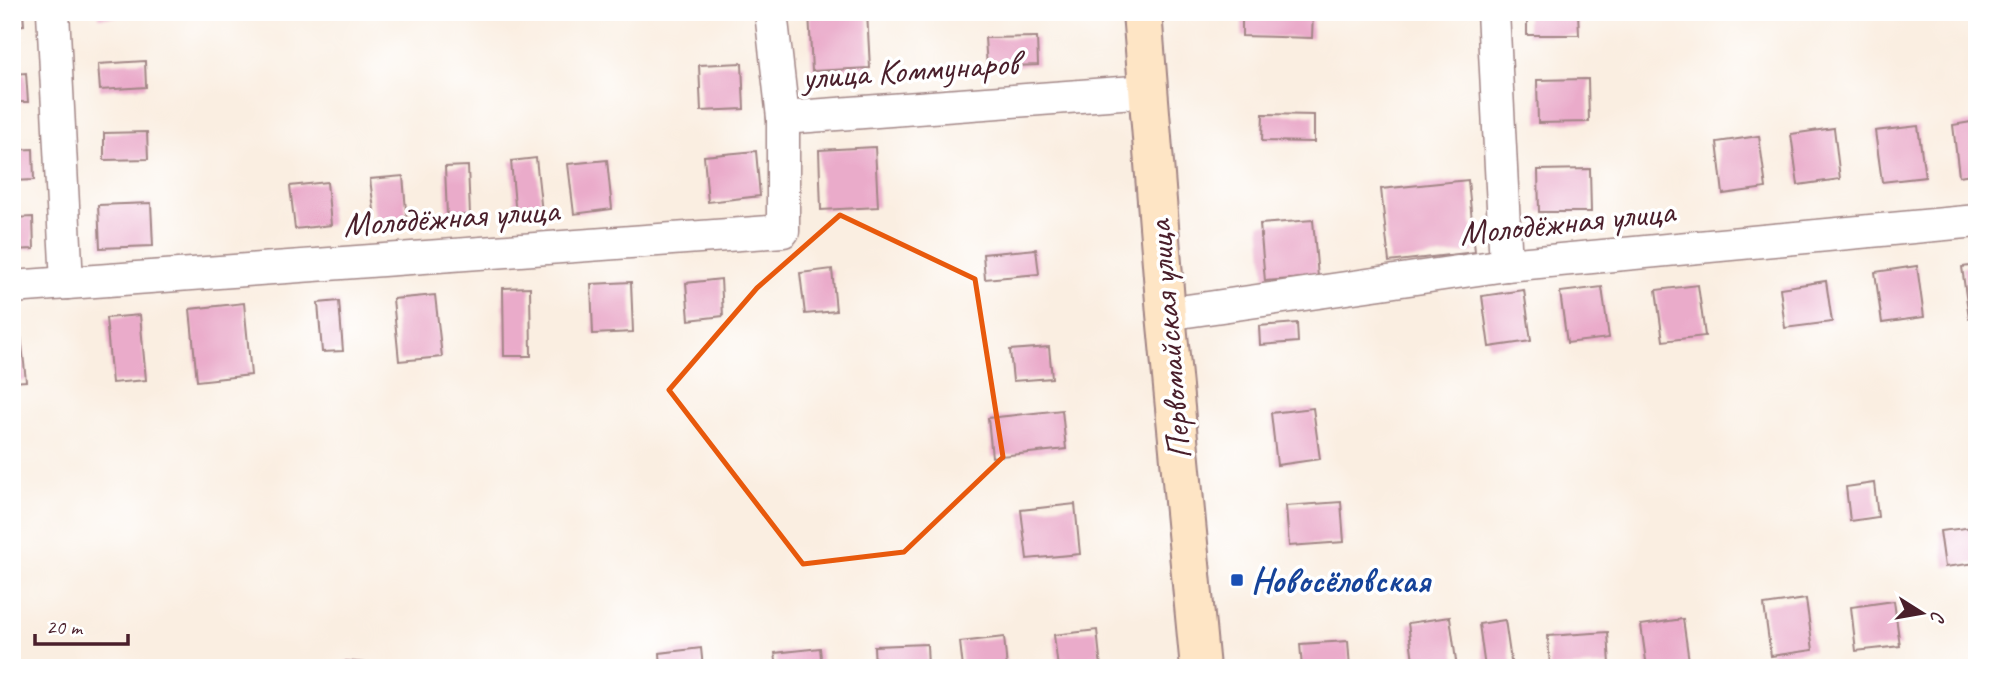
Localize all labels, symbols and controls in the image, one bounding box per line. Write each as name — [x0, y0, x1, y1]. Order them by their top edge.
street label: улица Коммунаров — [798, 39, 1028, 100]
street label: Молодёжная улица — [342, 187, 562, 247]
street label: Молодёжная улица — [1457, 188, 1679, 256]
street label: Первомайская улица — [1136, 217, 1202, 461]
place label: Новосёловская — [1251, 558, 1432, 603]
marker: Новосёловская — [1229, 572, 1245, 588]
north arrow — [1888, 578, 1958, 648]
scale bar — [35, 603, 128, 647]
text: С — [1925, 609, 1950, 626]
text: 20 m — [46, 614, 84, 640]

